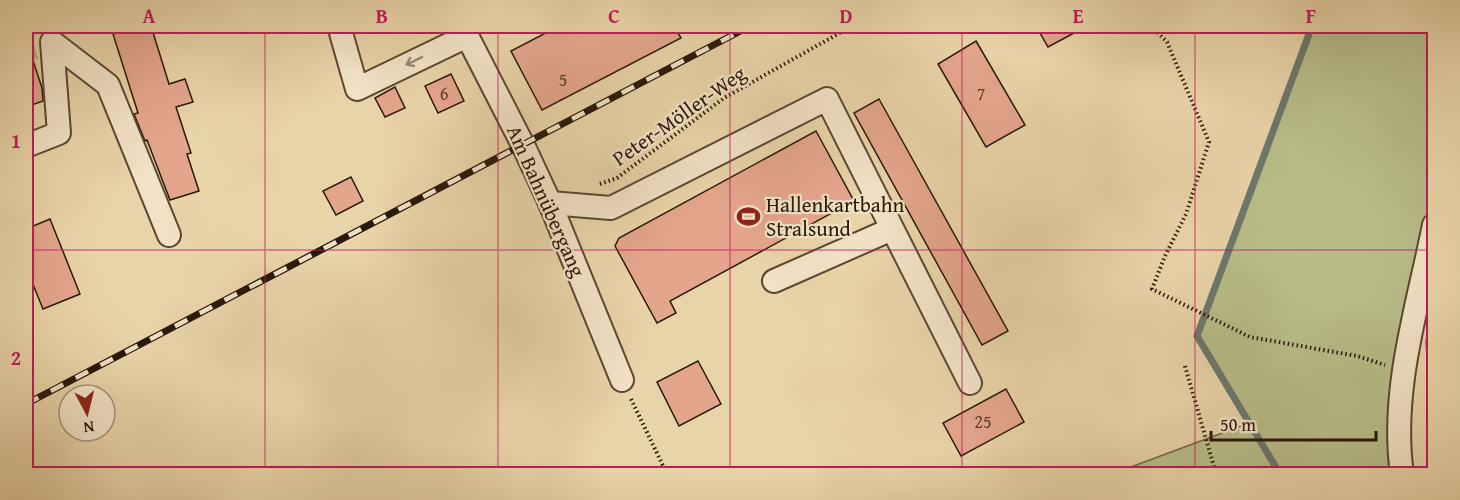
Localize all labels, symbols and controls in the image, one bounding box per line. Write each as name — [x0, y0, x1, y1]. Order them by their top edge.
text: A — [143, 1, 156, 30]
text: B — [376, 1, 388, 30]
text: C — [608, 1, 620, 30]
text: D — [839, 1, 853, 30]
text: E — [1073, 1, 1084, 30]
text: F — [1306, 1, 1316, 30]
one-way arrow — [406, 56, 424, 68]
street label: Peter-Möller-Weg — [605, 58, 752, 173]
house number: 5 — [559, 66, 567, 93]
house number: 6 — [440, 80, 448, 107]
house number: 7 — [977, 80, 985, 107]
street label: Am Bahnübergang — [499, 120, 594, 282]
text: 1 — [11, 126, 21, 155]
place label: Hallenkartbahn Stralsund — [766, 189, 905, 244]
sports icon: Hallenkartbahn Stralsund — [735, 204, 761, 230]
text: 2 — [11, 343, 21, 372]
north arrow — [57, 383, 117, 443]
scale bar — [1211, 404, 1376, 442]
house number: 25 — [974, 408, 992, 435]
text: 50 m — [1220, 411, 1256, 438]
text: N — [82, 415, 96, 440]

